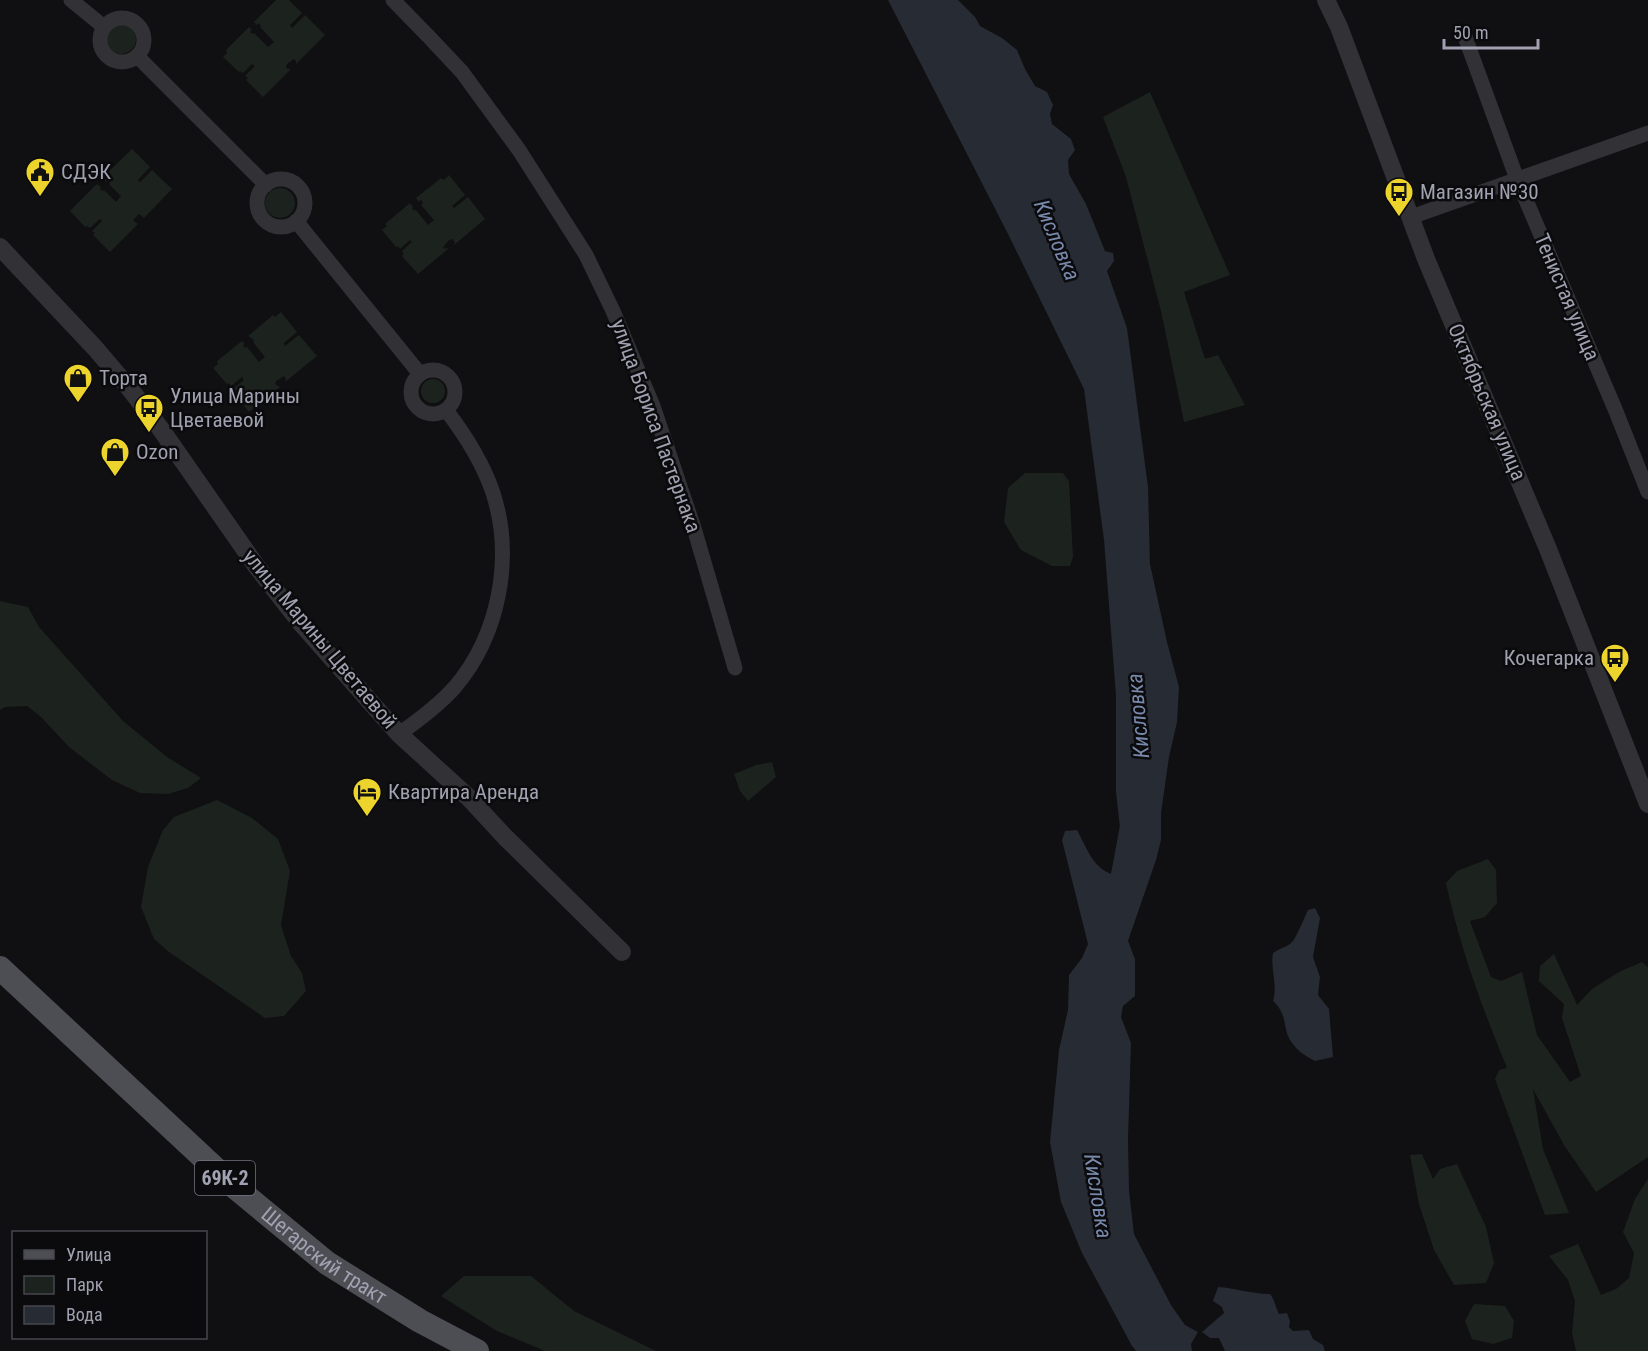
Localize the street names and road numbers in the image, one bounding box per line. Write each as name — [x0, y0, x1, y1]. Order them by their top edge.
street label: Тенистая улица — [1529, 230, 1605, 364]
street label: улица Бориса Пастернака — [606, 316, 706, 536]
street label: Октябрьская улица — [1443, 320, 1531, 484]
street label: улица Марины Цветаевой — [238, 544, 402, 734]
road number: 69К-2 — [195, 1161, 255, 1195]
street label: Шегарский тракт — [257, 1202, 391, 1309]

